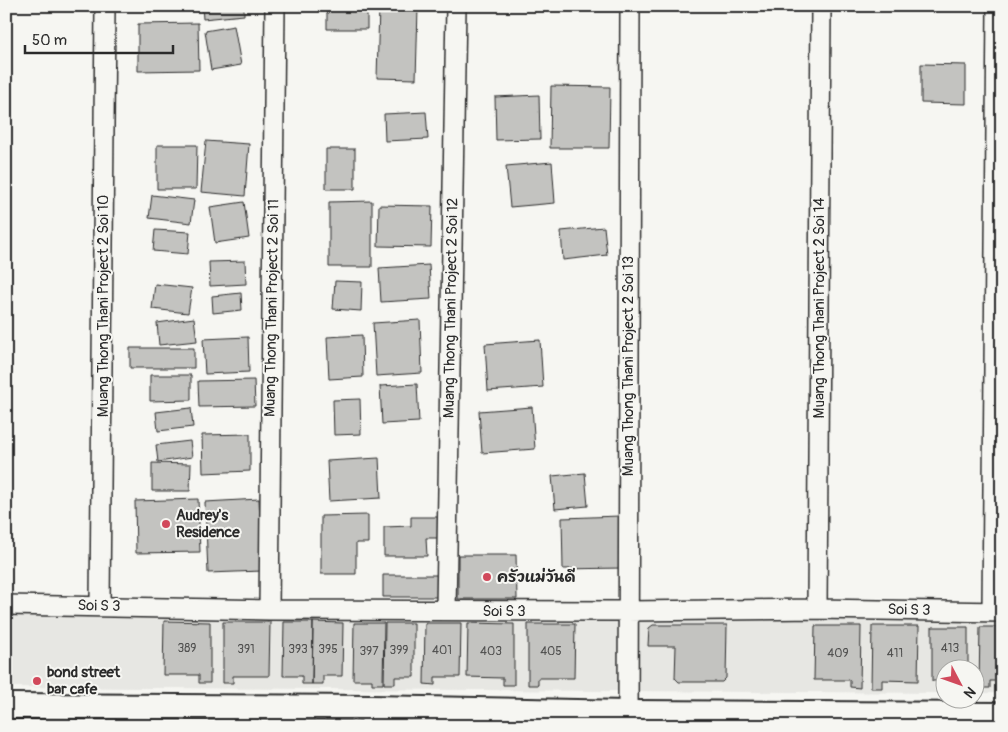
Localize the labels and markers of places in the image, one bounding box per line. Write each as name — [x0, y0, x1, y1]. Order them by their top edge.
place label: Audrey's Residence — [176, 506, 240, 542]
marker: Audrey's Residence — [160, 518, 172, 530]
place label: ครัวแม่วันดี — [497, 567, 576, 587]
marker: ครัวแม่วันดี — [481, 571, 493, 583]
place label: bond street bar cafe — [47, 663, 121, 699]
marker: bond street bar cafe — [31, 675, 43, 687]

